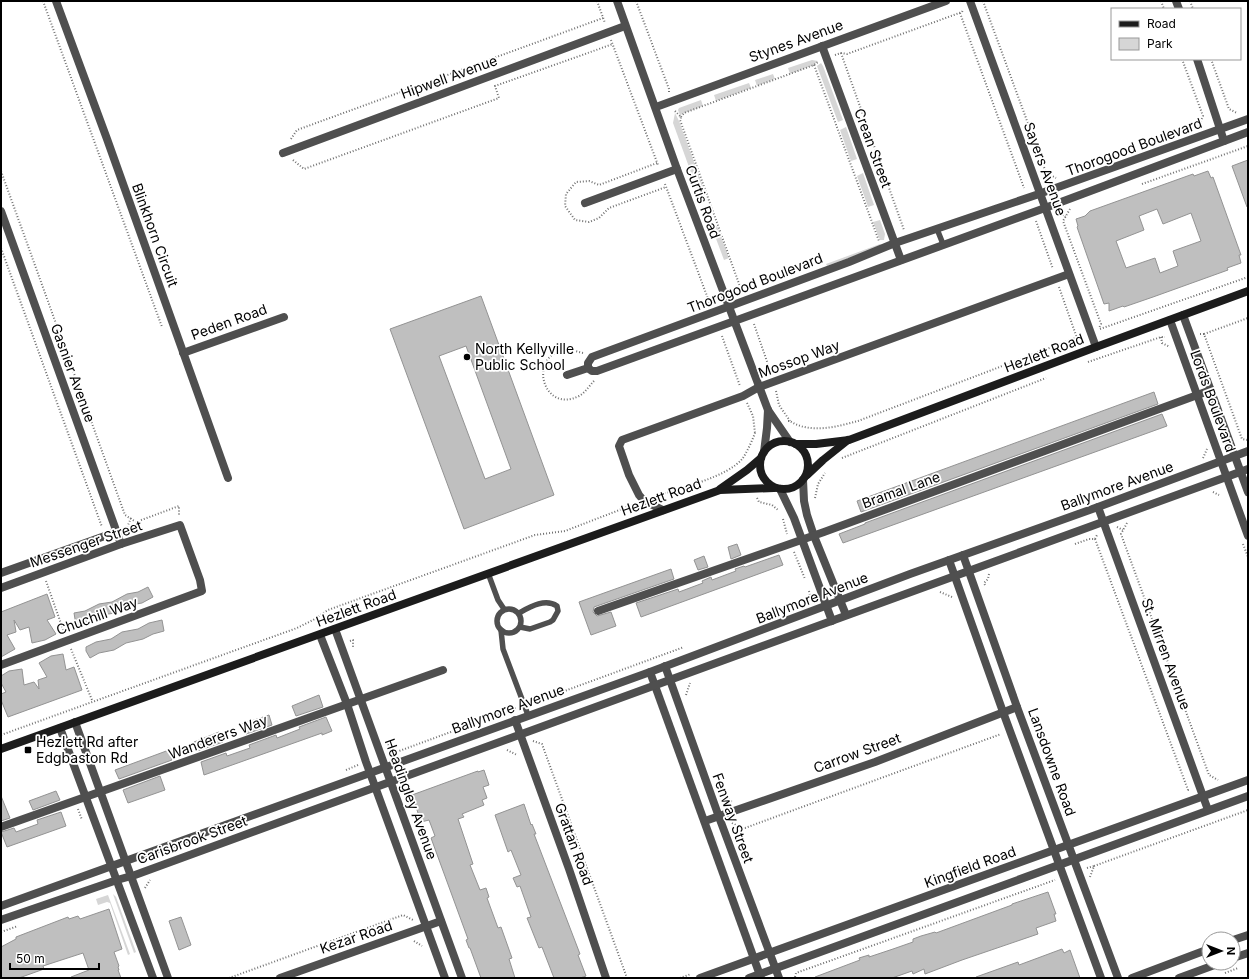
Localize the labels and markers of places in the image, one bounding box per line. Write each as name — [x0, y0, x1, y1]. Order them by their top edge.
place label: North Kellyville Public School — [475, 340, 574, 373]
marker: North Kellyville Public School — [462, 352, 472, 362]
place label: Hezlett Rd after Edgbaston Rd — [36, 733, 138, 766]
marker: Hezlett Rd after Edgbaston Rd — [23, 745, 33, 755]

